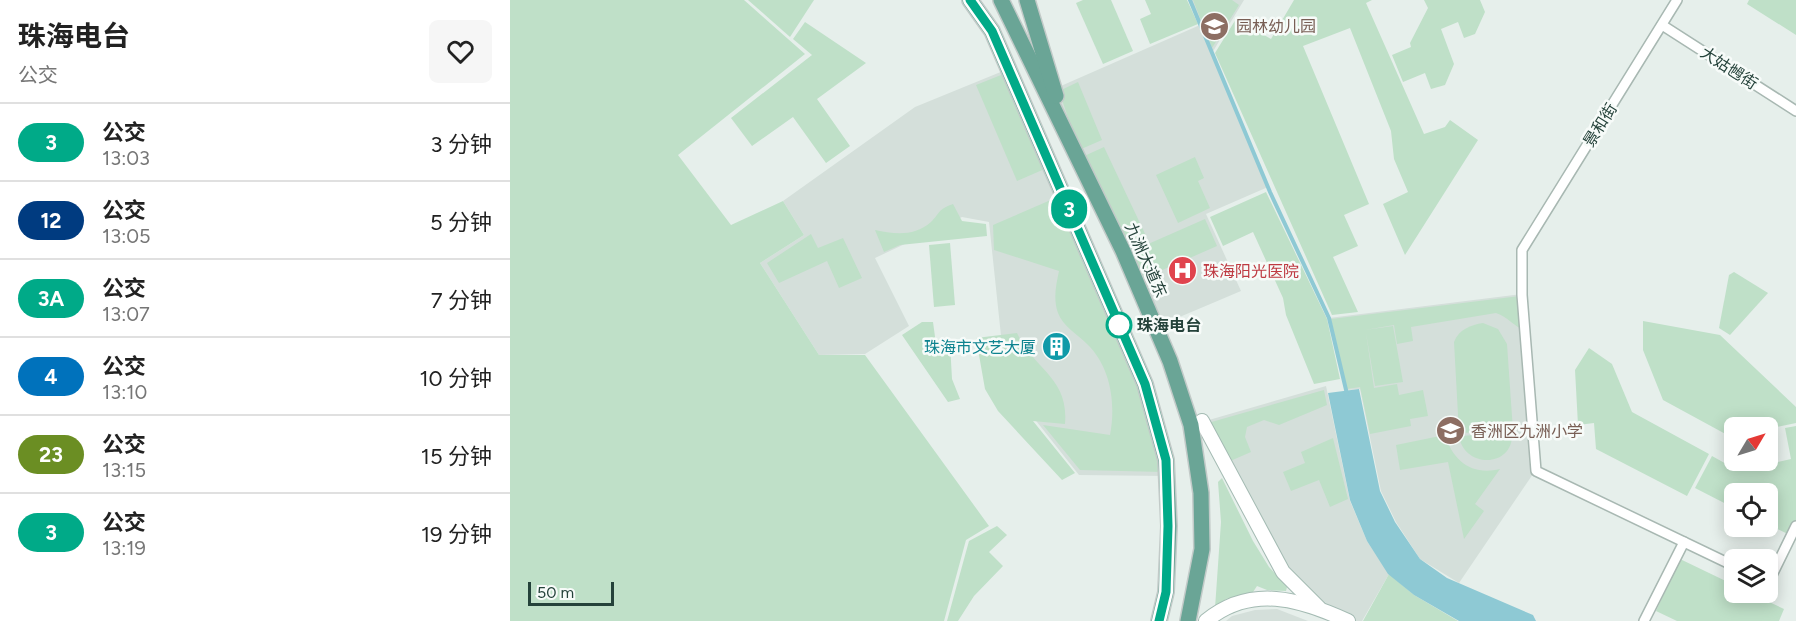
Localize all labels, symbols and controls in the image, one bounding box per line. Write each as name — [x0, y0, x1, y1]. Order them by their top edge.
school or university icon: 园林幼儿园 — [1199, 10, 1231, 42]
place label: 园林幼儿园 — [1236, 17, 1316, 36]
text: 珠海电台 — [18, 19, 130, 53]
button: heart — [429, 20, 492, 83]
street label: 大姑乸街 — [1697, 43, 1761, 93]
text: 公交 — [18, 63, 58, 87]
street label: 景和街 — [1579, 100, 1621, 150]
text: 公交 — [102, 119, 146, 146]
text: 3 — [45, 130, 57, 155]
text: 3 分钟 — [431, 131, 492, 158]
text: 13:03 — [102, 146, 150, 170]
line badge: 3 — [1050, 190, 1088, 228]
text: 公交 — [102, 197, 146, 224]
text: 3 — [1063, 197, 1075, 222]
text: 12 — [40, 208, 62, 233]
text: 5 分钟 — [430, 209, 492, 236]
street label: 九洲大道东 — [1121, 220, 1171, 300]
text: 13:05 — [102, 224, 151, 248]
hospital icon: 珠海阳光医院 — [1166, 255, 1198, 287]
place label: 珠海阳光医院 — [1203, 262, 1299, 281]
text: 公交 — [102, 275, 146, 302]
text: 3A — [38, 286, 64, 311]
text: 7 分钟 — [431, 287, 492, 314]
text: 13:07 — [102, 302, 150, 326]
marker: 珠海电台 — [1106, 312, 1132, 338]
place label: 珠海电台 — [1137, 316, 1201, 335]
building icon: 珠海市文艺大厦 — [1041, 331, 1073, 363]
place label: 珠海市文艺大厦 — [924, 338, 1036, 357]
text: 公交 — [102, 353, 146, 380]
text: 4 — [44, 364, 58, 389]
text: 10 分钟 — [419, 365, 492, 392]
text: 13:10 — [102, 380, 147, 404]
school or university icon: 香洲区九洲小学 — [1434, 415, 1466, 447]
north arrow — [1724, 417, 1778, 471]
map controls — [1724, 417, 1778, 603]
place label: 香洲区九洲小学 — [1471, 422, 1583, 441]
text: 公交 — [102, 431, 146, 458]
text: 23 — [39, 442, 63, 467]
text: 15 分钟 — [421, 443, 492, 470]
text: 13:15 — [102, 458, 146, 482]
button: locate — [1724, 483, 1778, 537]
text: 公交 — [102, 509, 146, 536]
text: 3 — [45, 520, 57, 545]
text: 19 分钟 — [421, 521, 492, 548]
text: 13:19 — [102, 536, 146, 560]
button: layers — [1724, 549, 1778, 603]
scale bar — [528, 579, 614, 606]
text: 50 m — [537, 583, 574, 602]

